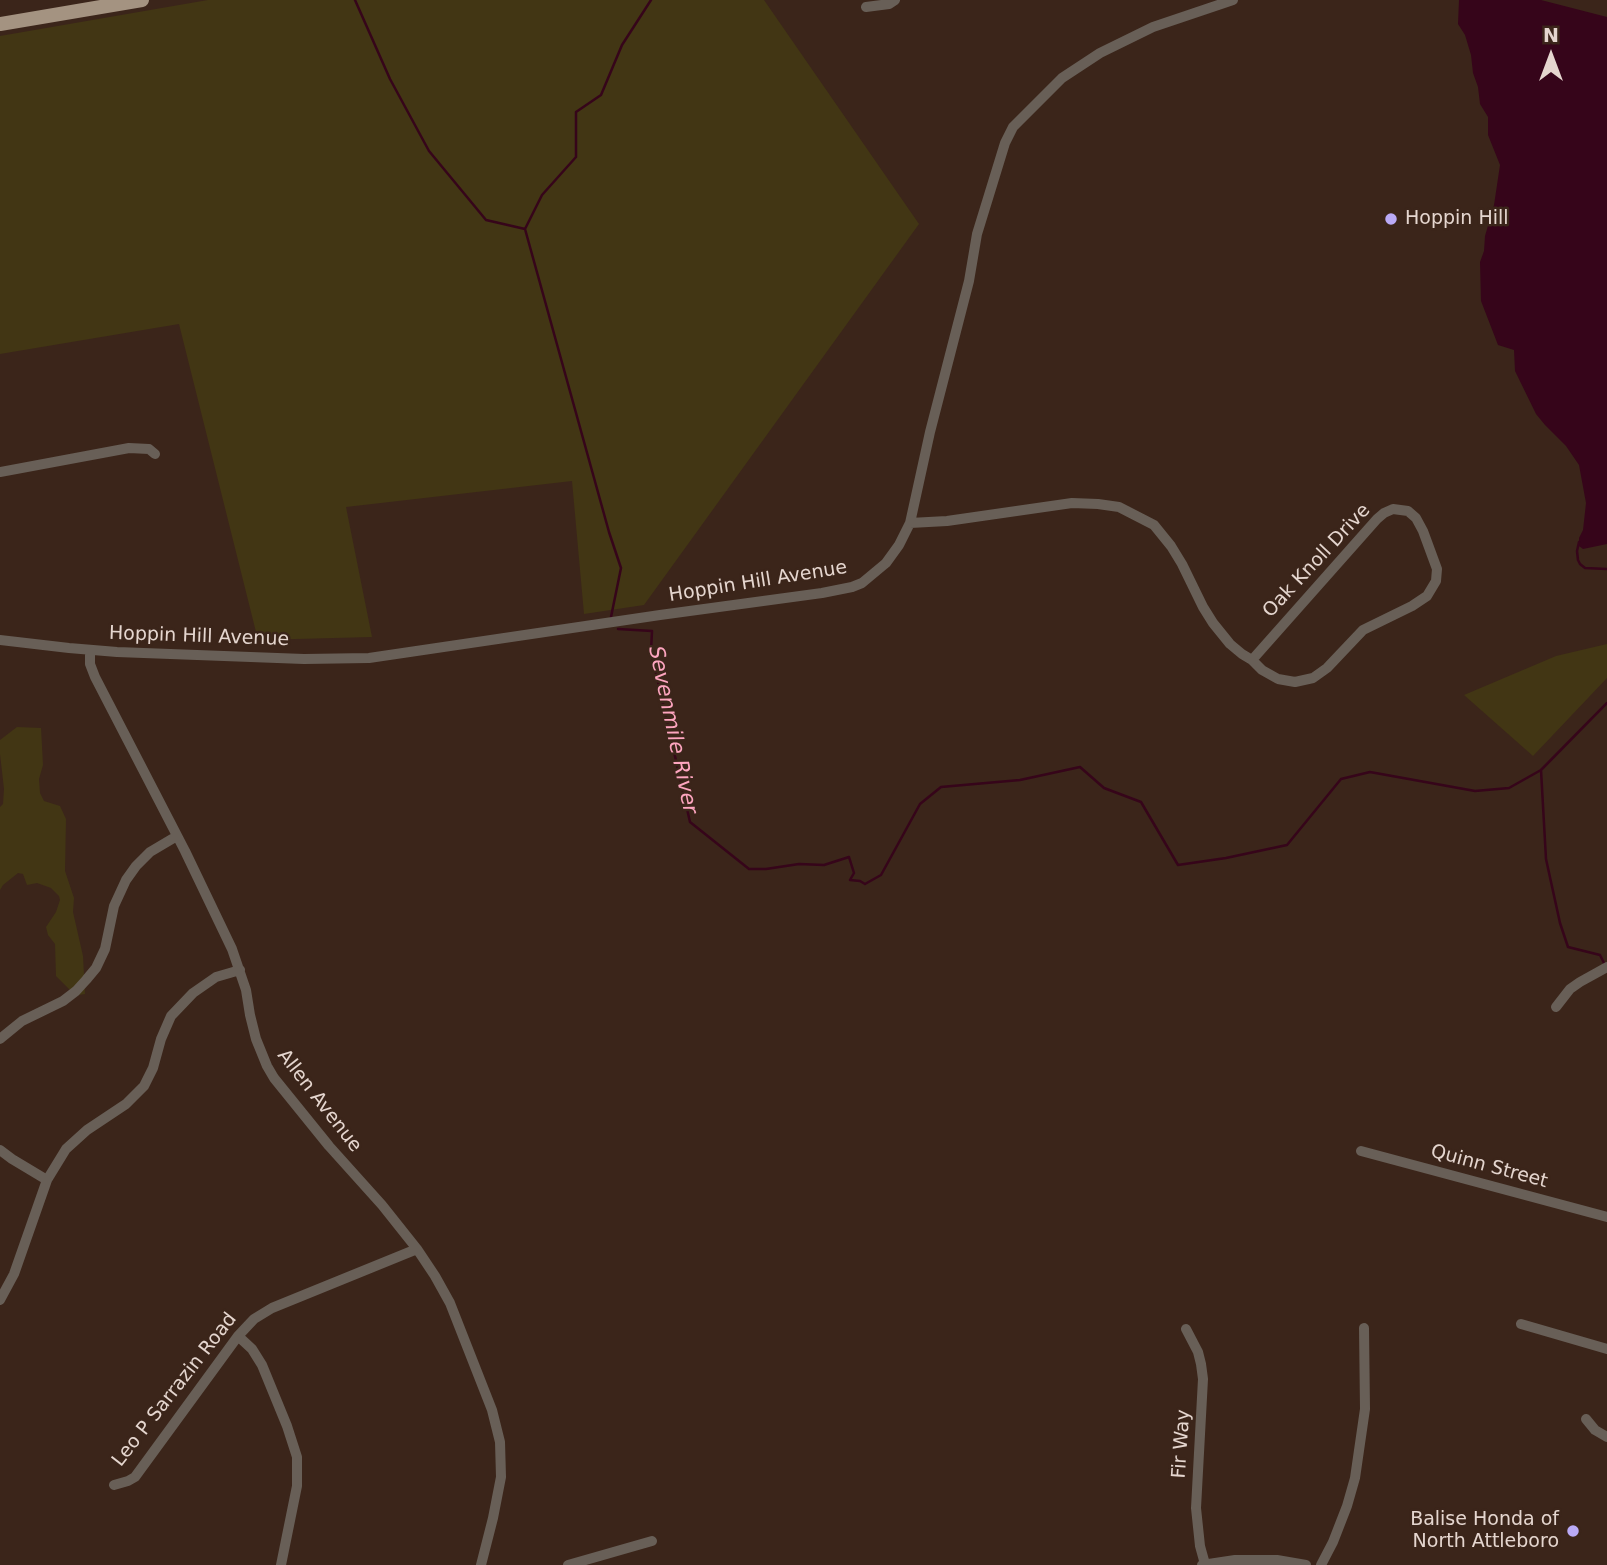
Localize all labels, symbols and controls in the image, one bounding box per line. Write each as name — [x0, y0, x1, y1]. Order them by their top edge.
north arrow — [1516, 21, 1586, 91]
text: N — [1543, 24, 1559, 46]
place label: Hoppin Hill — [1405, 208, 1509, 230]
marker: Hoppin Hill — [1383, 211, 1399, 227]
street label: Oak Knoll Drive — [1259, 499, 1375, 623]
street label: Hoppin Hill Avenue — [667, 557, 849, 607]
street label: Hoppin Hill Avenue — [109, 622, 289, 652]
water label: Sevenmile River — [642, 644, 702, 816]
street label: Allen Avenue — [272, 1045, 366, 1157]
street label: Quinn Street — [1428, 1140, 1550, 1194]
street label: Leo P Sarrazin Road — [108, 1309, 242, 1471]
street label: Fir Way — [1168, 1409, 1196, 1479]
place label: Balise Honda of North Attleboro — [1410, 1509, 1559, 1553]
marker: Balise Honda of North Attleboro — [1565, 1523, 1581, 1539]

